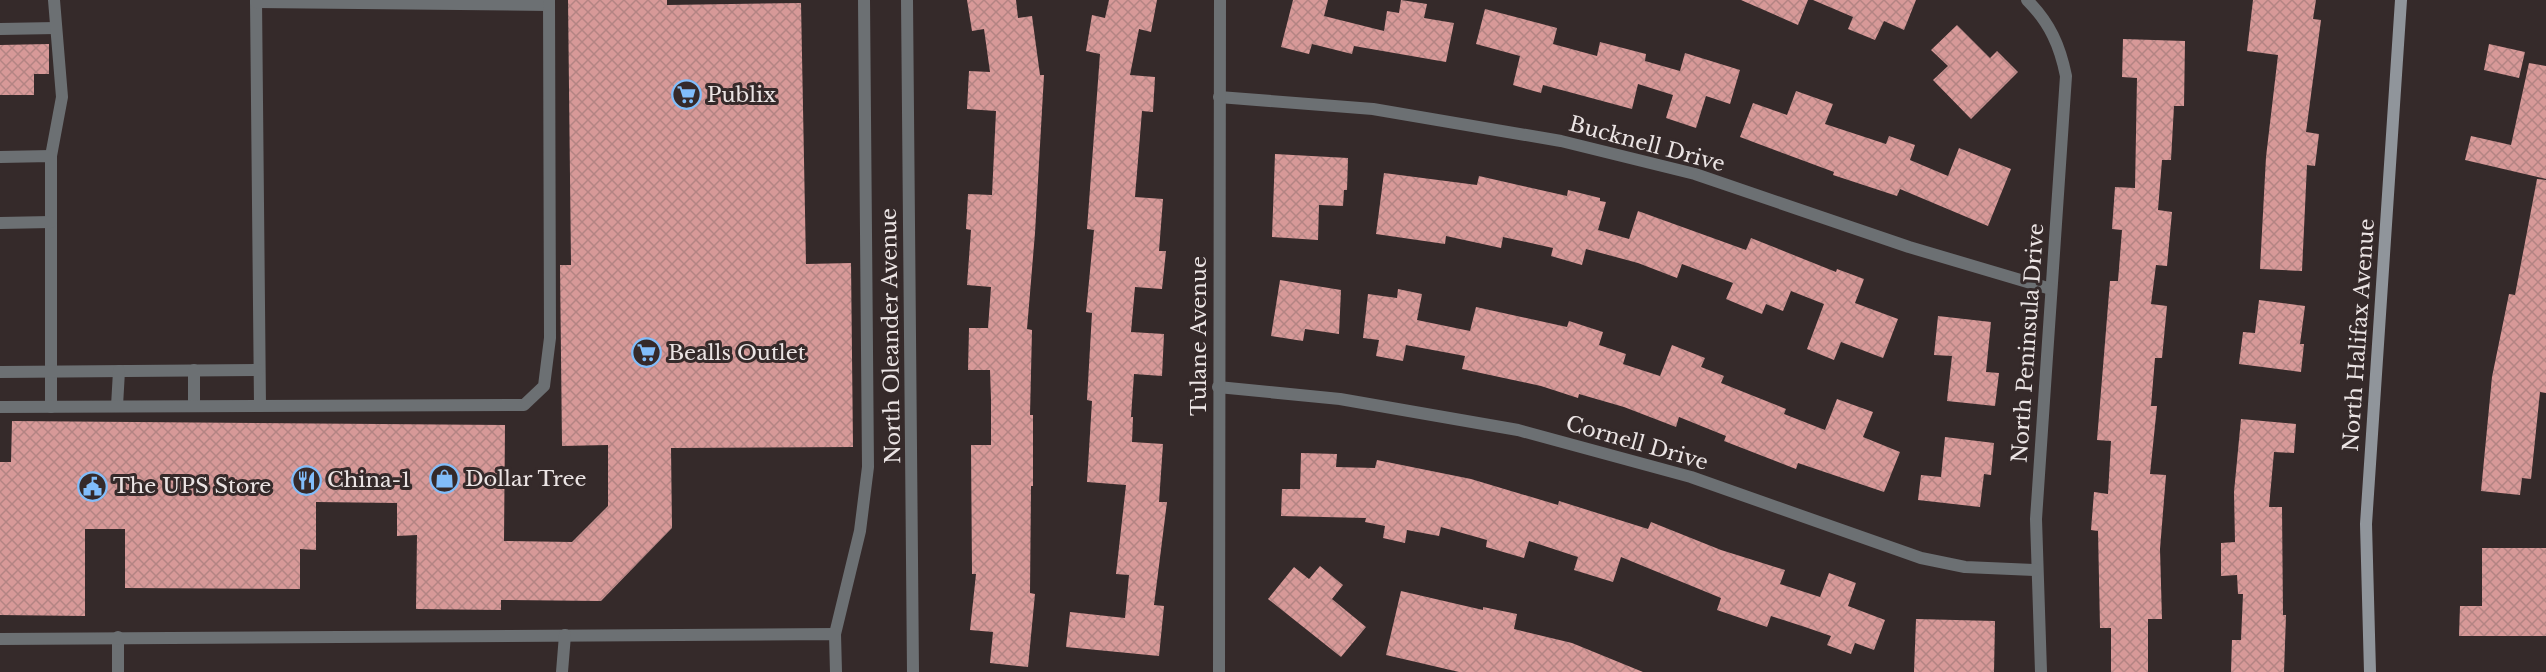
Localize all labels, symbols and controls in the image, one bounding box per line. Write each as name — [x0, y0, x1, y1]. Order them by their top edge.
supermarket icon: Publix — [670, 79, 702, 111]
place label: Publix — [707, 82, 776, 108]
street label: Bucknell Drive — [1566, 111, 1728, 177]
street label: North Oleander Avenue — [876, 208, 906, 464]
street label: North Halifax Avenue — [2338, 218, 2380, 452]
street label: North Peninsula Drive — [2007, 222, 2049, 464]
street label: Tulane Avenue — [1186, 256, 1212, 416]
supermarket icon: Bealls Outlet — [631, 337, 663, 369]
place label: Bealls Outlet — [668, 340, 806, 366]
street label: Cornell Drive — [1563, 410, 1711, 476]
shop icon: Dollar Tree — [428, 463, 460, 495]
restaurant icon: China-1 — [290, 464, 322, 496]
place label: Dollar Tree — [465, 466, 587, 492]
place label: China-1 — [327, 467, 411, 493]
public building icon: The UPS Store — [76, 470, 108, 502]
place label: The UPS Store — [113, 473, 271, 499]

